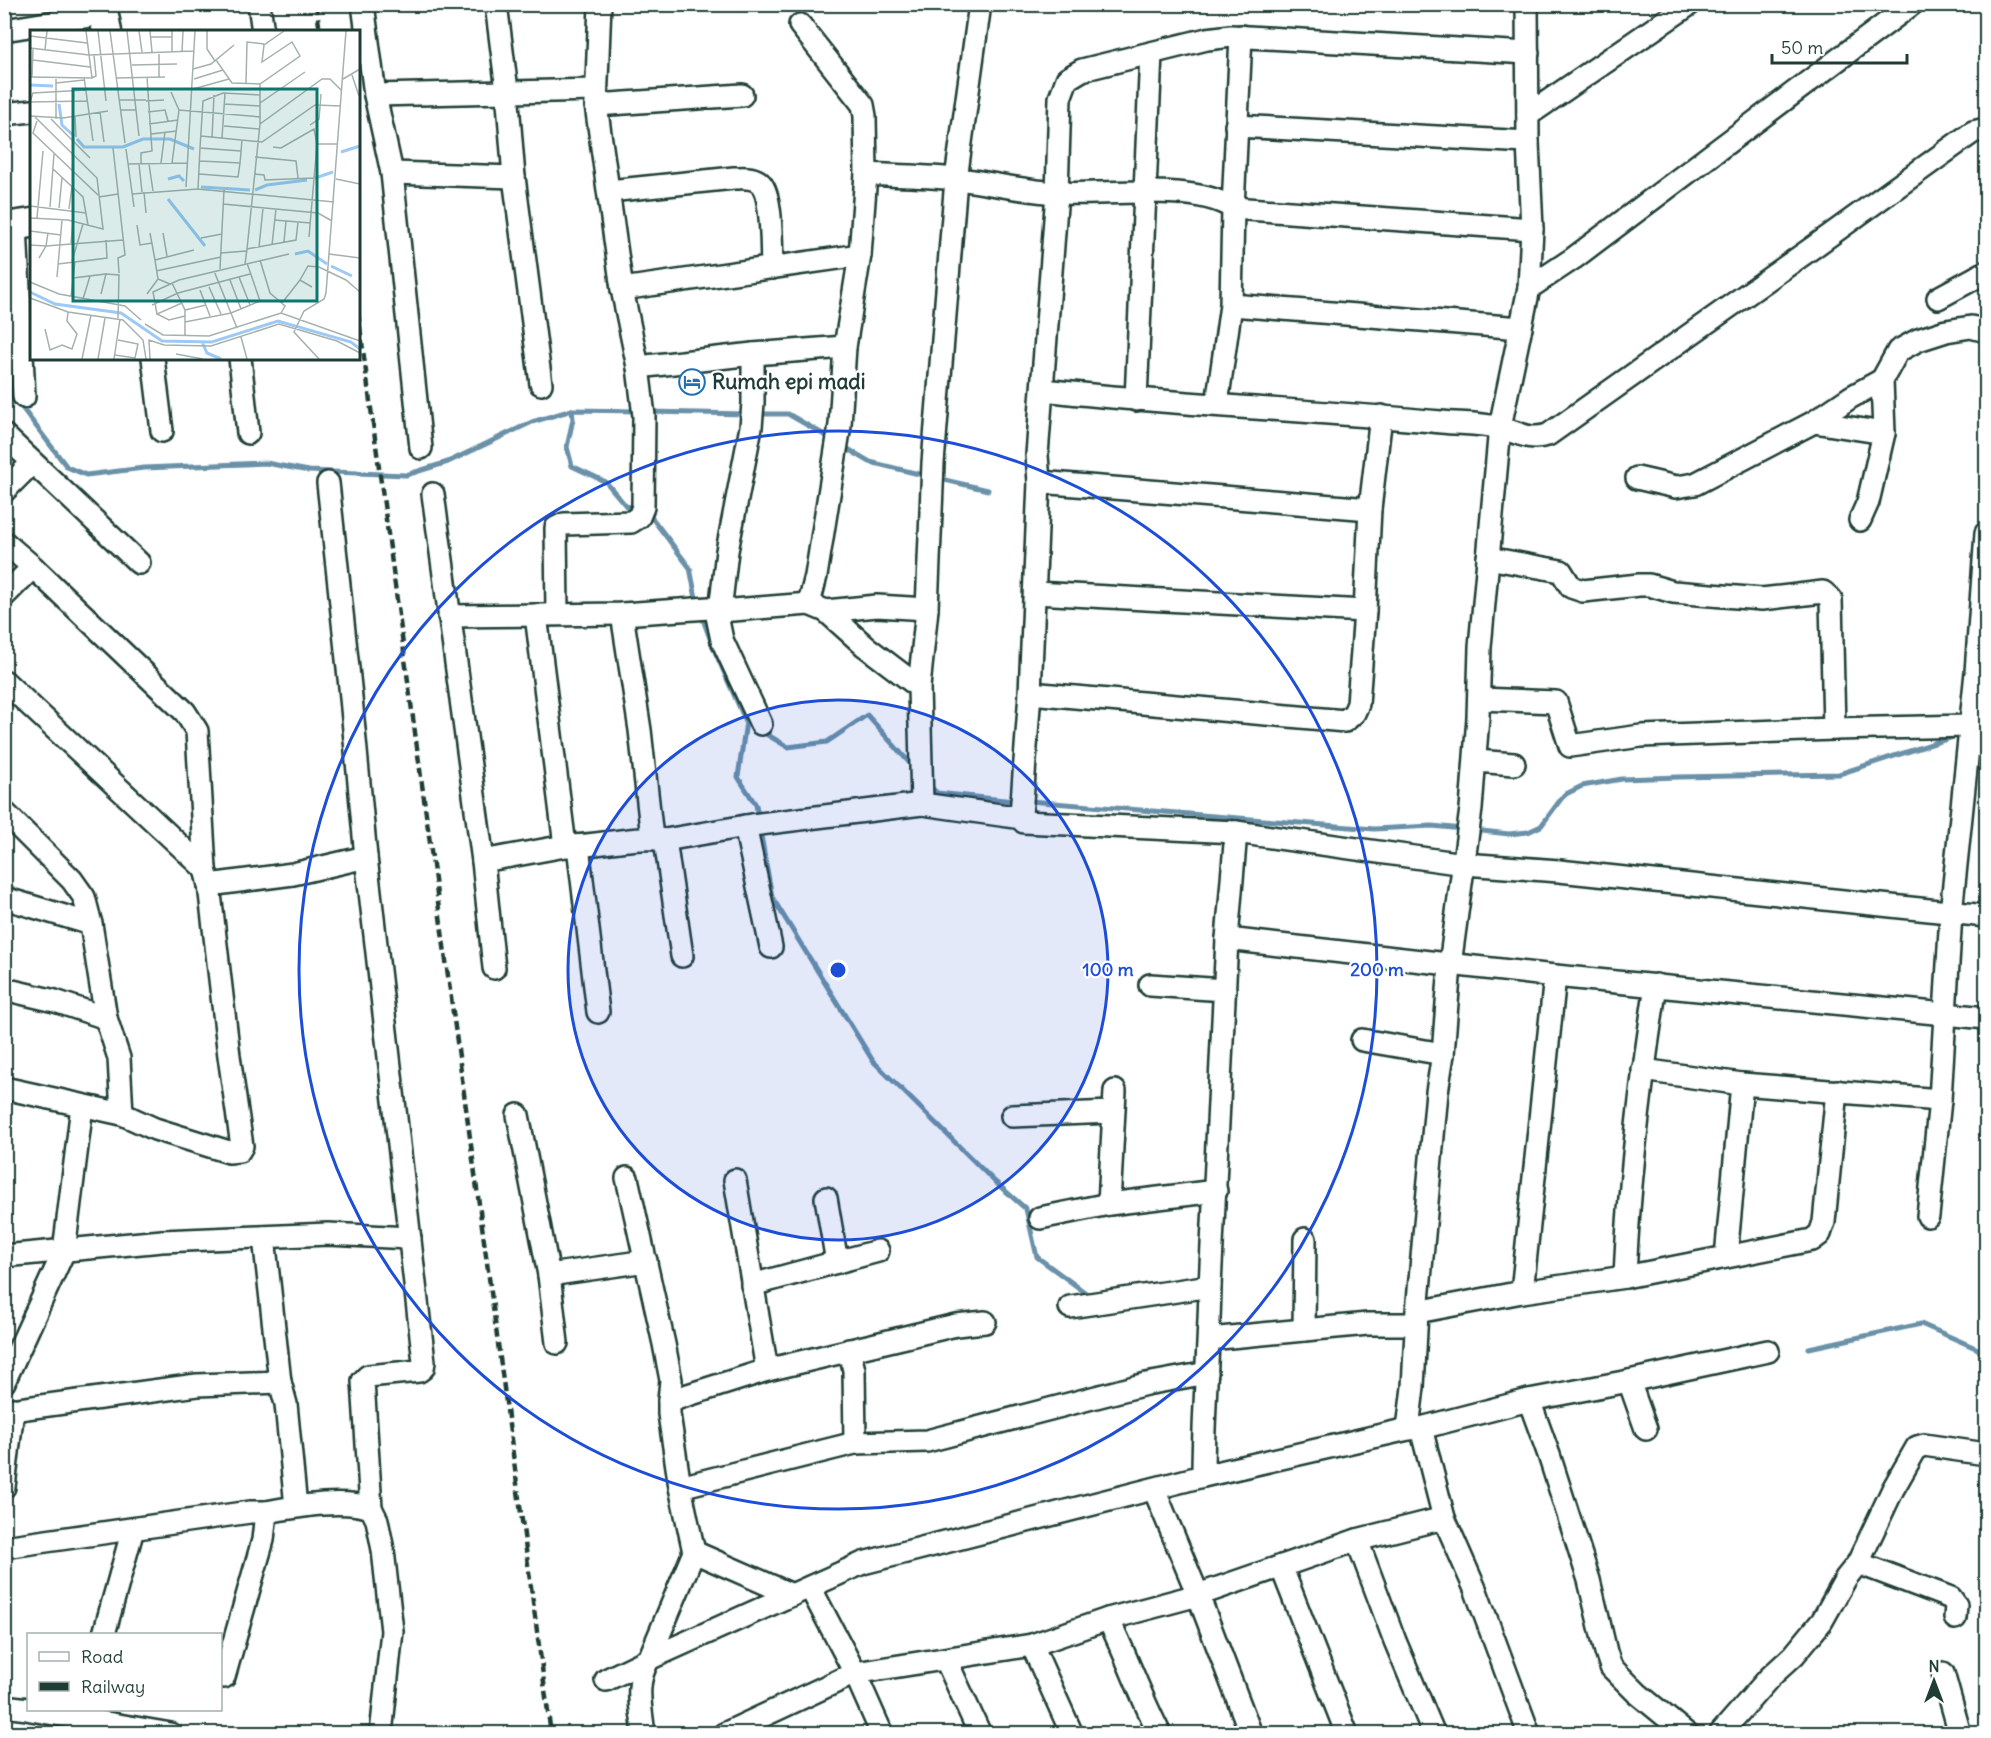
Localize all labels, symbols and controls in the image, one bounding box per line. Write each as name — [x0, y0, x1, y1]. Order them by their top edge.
scale bar — [1772, 27, 1907, 65]
inset map — [30, 30, 360, 360]
text: 50 m — [1781, 36, 1823, 59]
hotel icon: Rumah epi madi — [677, 367, 707, 397]
place label: Rumah epi madi — [712, 368, 865, 395]
text: 100 m — [1083, 958, 1134, 981]
text: 200 m — [1350, 958, 1404, 981]
centre of rings — [828, 960, 848, 980]
legend — [27, 1633, 222, 1711]
text: Road — [81, 1645, 124, 1668]
north arrow — [1904, 1651, 1964, 1711]
text: N — [1928, 1656, 1940, 1676]
text: Railway — [81, 1675, 145, 1698]

